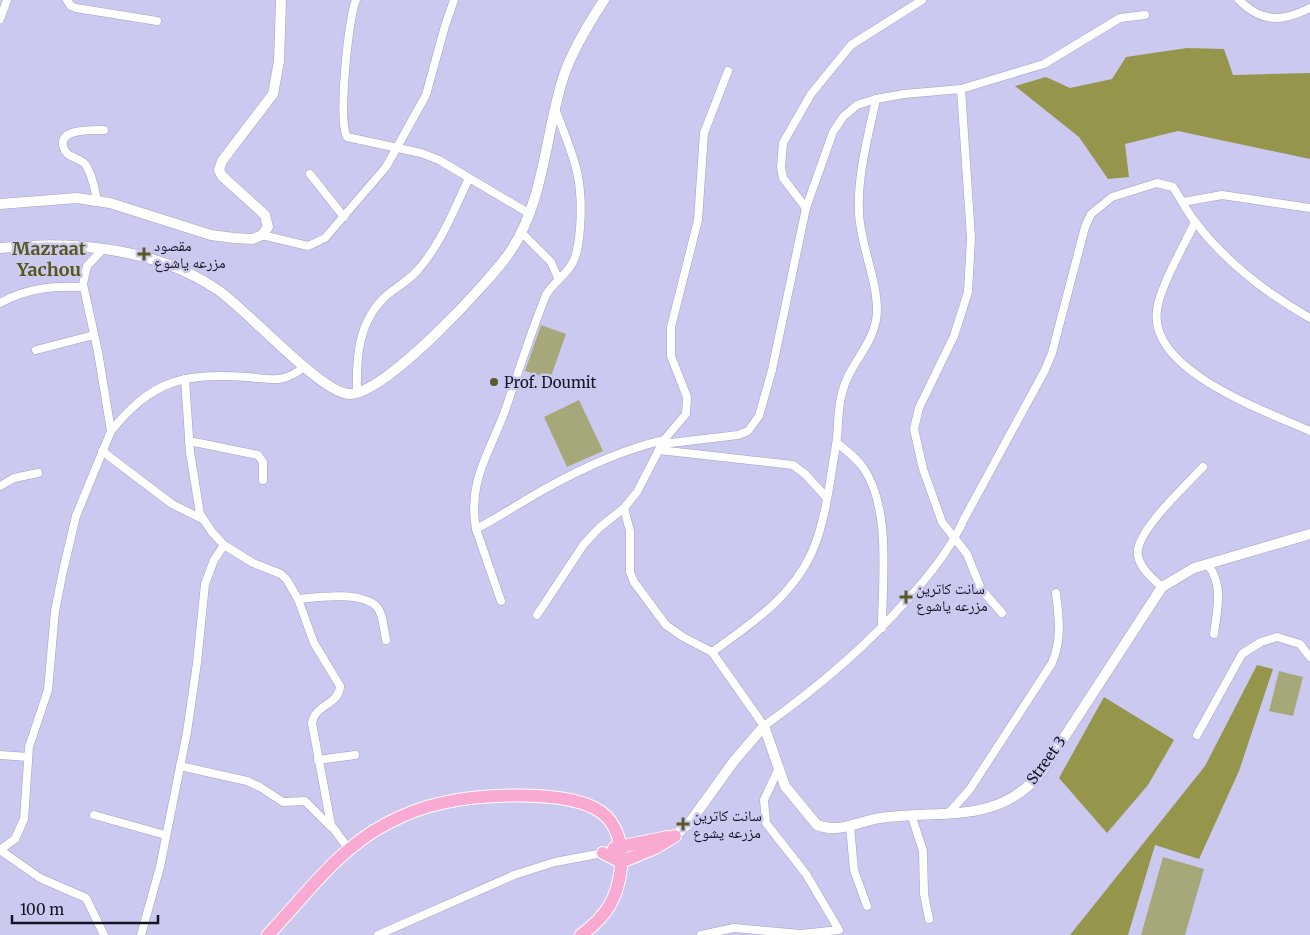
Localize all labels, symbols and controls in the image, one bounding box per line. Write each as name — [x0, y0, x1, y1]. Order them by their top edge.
place label: مقصود مزرعه ياشوع — [154, 236, 226, 273]
district label: Mazraat Yachou — [12, 237, 87, 281]
marker: مقصود مزرعه ياشوع — [138, 248, 150, 260]
place label: Prof. Doumit — [504, 373, 596, 392]
marker: Prof. Doumit — [488, 376, 500, 388]
place label: سانت كاترين مزرعه ياشوع — [916, 579, 988, 616]
marker: سانت كاترين مزرعه ياشوع — [900, 591, 912, 603]
street label: Street 3 — [1022, 732, 1070, 788]
place label: سانت كاترين مزرعه يشوع — [693, 806, 762, 843]
marker: سانت كاترين مزرعه يشوع — [677, 818, 689, 830]
scale bar — [12, 892, 159, 924]
text: 100 m — [20, 900, 64, 919]

